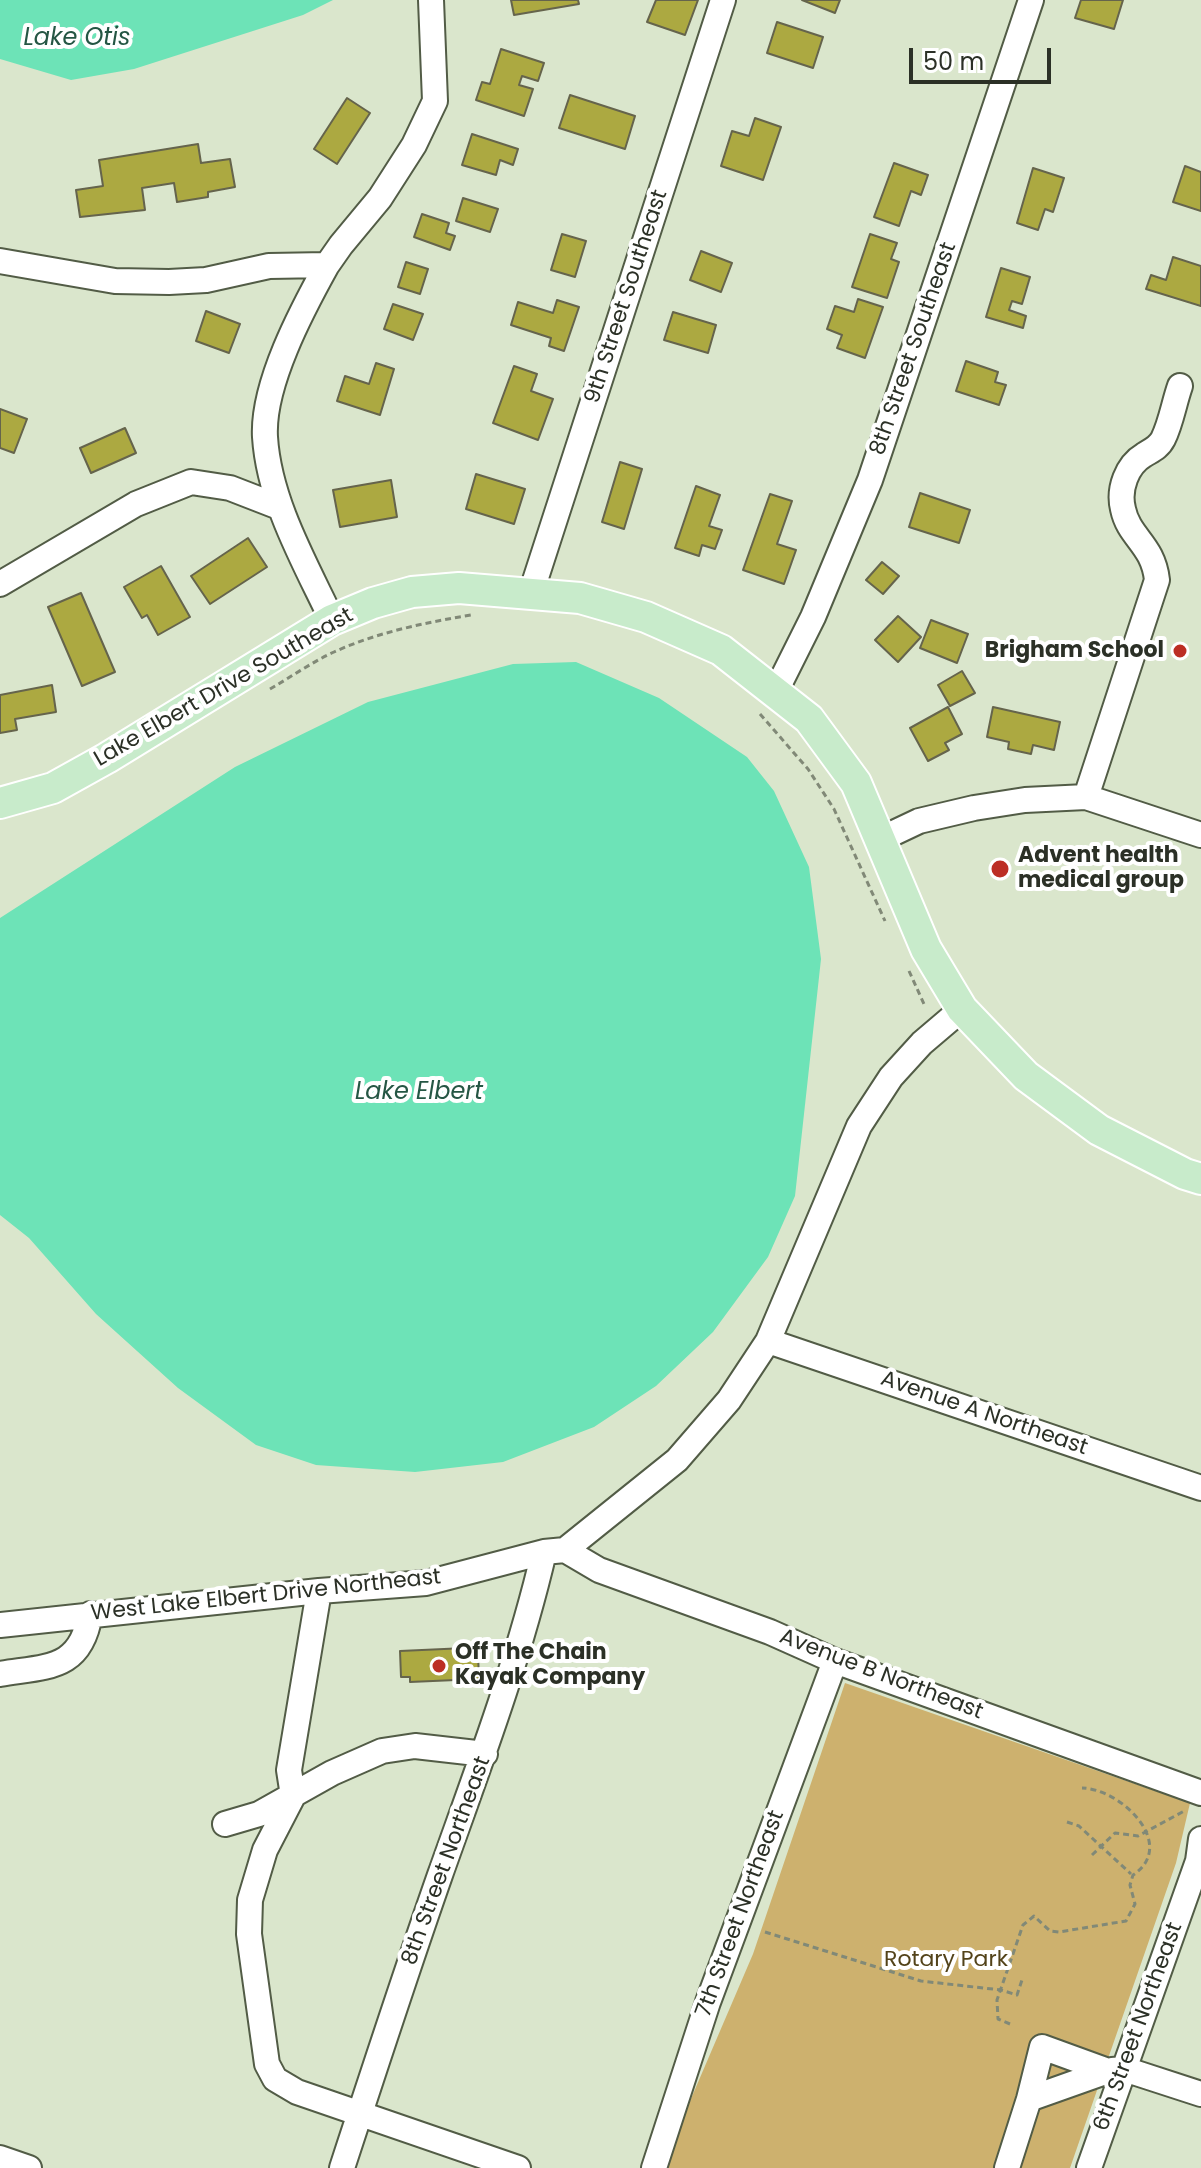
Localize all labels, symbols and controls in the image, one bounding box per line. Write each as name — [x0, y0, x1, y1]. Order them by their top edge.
water label: Lake Otis — [23, 25, 131, 53]
scale bar — [913, 32, 1055, 82]
text: 50 m — [923, 45, 984, 78]
street label: 9th Street Southeast — [580, 187, 674, 407]
street label: 8th Street Southeast — [865, 239, 963, 459]
street label: Lake Elbert Drive Southeast — [90, 603, 358, 773]
place label: Brigham School — [985, 638, 1164, 664]
marker: Brigham School — [1171, 642, 1189, 660]
place label: Advent health medical group — [1018, 843, 1184, 894]
marker: Advent health medical group — [989, 858, 1011, 880]
water label: Lake Elbert — [355, 1079, 483, 1107]
street label: Avenue A Northeast — [877, 1366, 1091, 1462]
street label: West Lake Elbert Drive Northeast — [90, 1564, 442, 1628]
street label: Avenue B Northeast — [776, 1624, 986, 1726]
place label: Off The Chain Kayak Company — [455, 1640, 645, 1692]
marker: Off The Chain Kayak Company — [430, 1657, 448, 1675]
street label: 8th Street Northeast — [397, 1753, 497, 1969]
street label: 7th Street Northeast — [691, 1807, 791, 2021]
street label: 6th Street Northeast — [1089, 1919, 1189, 2135]
park label: Rotary Park — [884, 1947, 1008, 1973]

